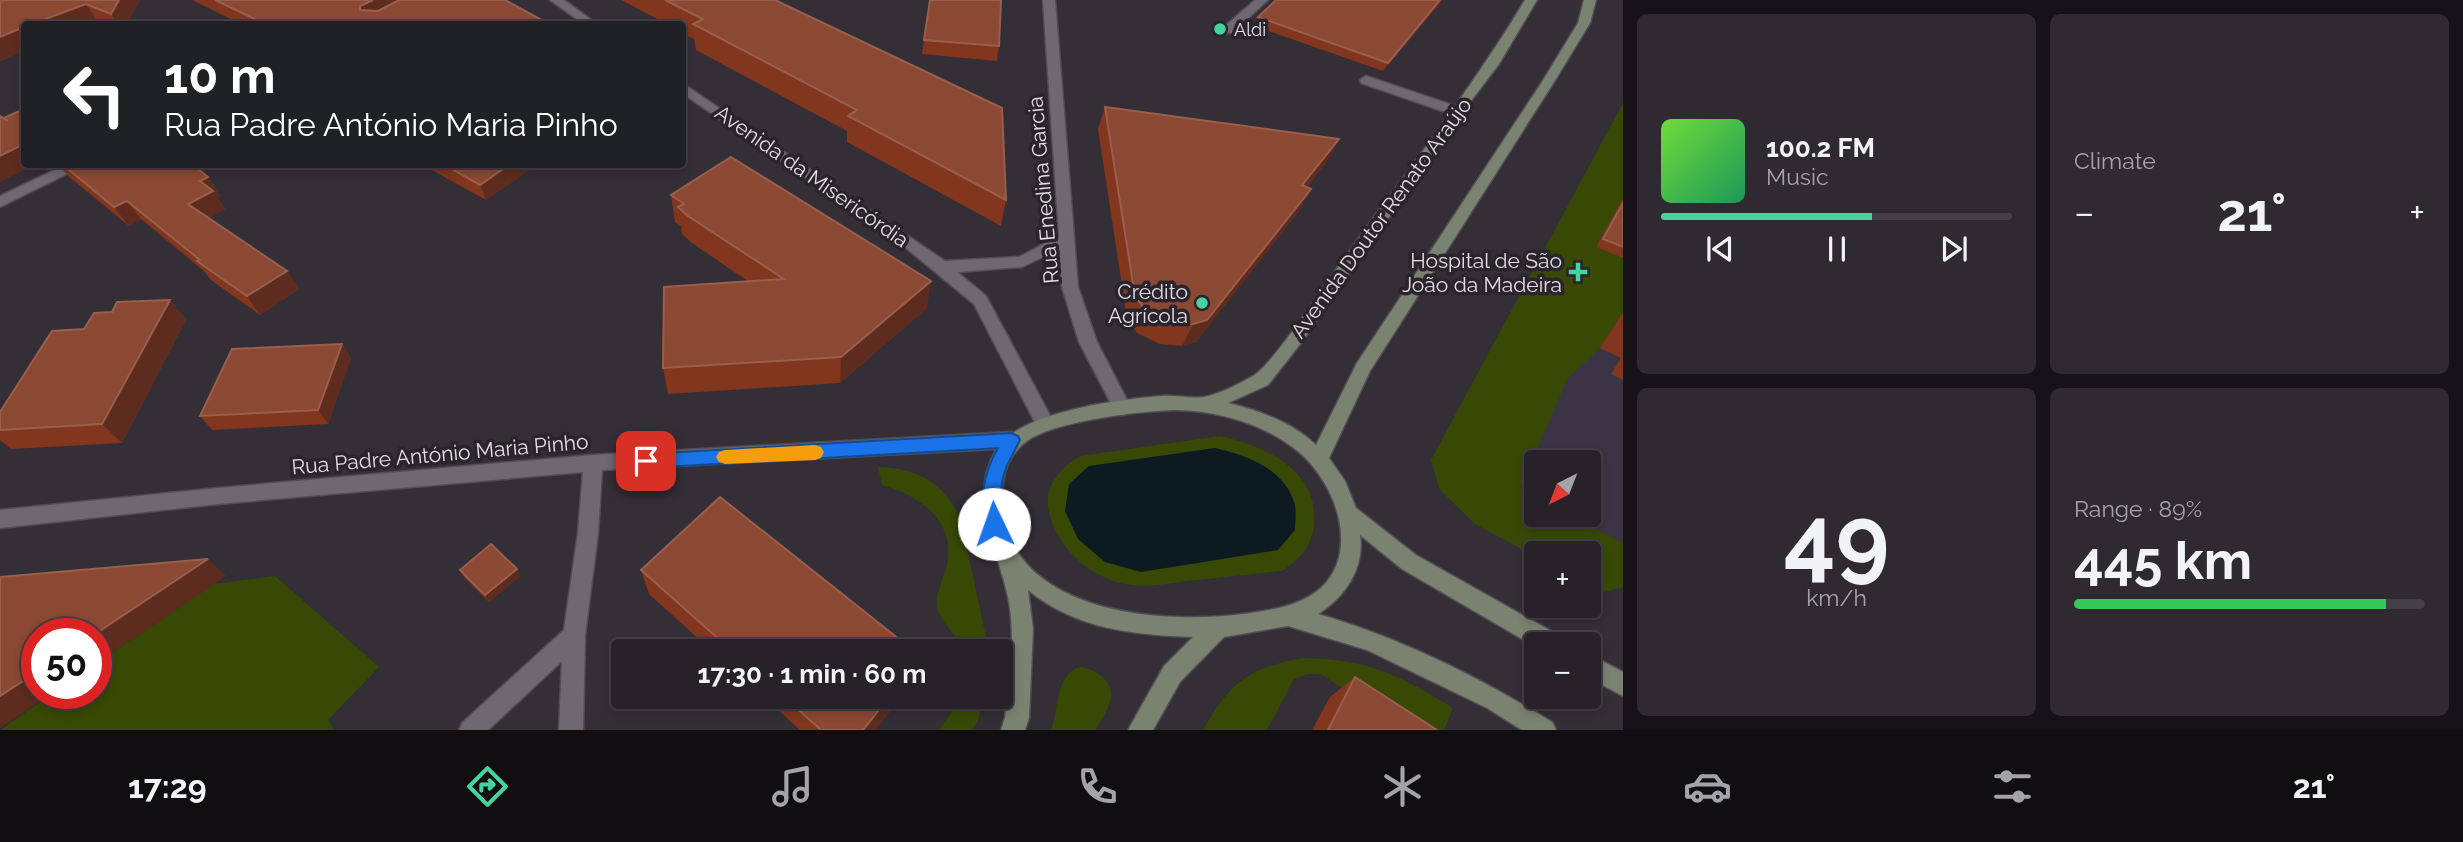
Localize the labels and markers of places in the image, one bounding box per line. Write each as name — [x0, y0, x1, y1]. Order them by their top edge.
place label: Aldi — [1234, 19, 1266, 40]
marker: Aldi — [1212, 21, 1228, 37]
place label: Hospital de São João da Madeira — [1402, 248, 1562, 297]
marker: Hospital de São João da Madeira — [1568, 262, 1588, 282]
place label: Crédito Agrícola — [1108, 279, 1188, 328]
marker: Crédito Agrícola — [1194, 295, 1210, 311]
pin — [616, 431, 676, 491]

